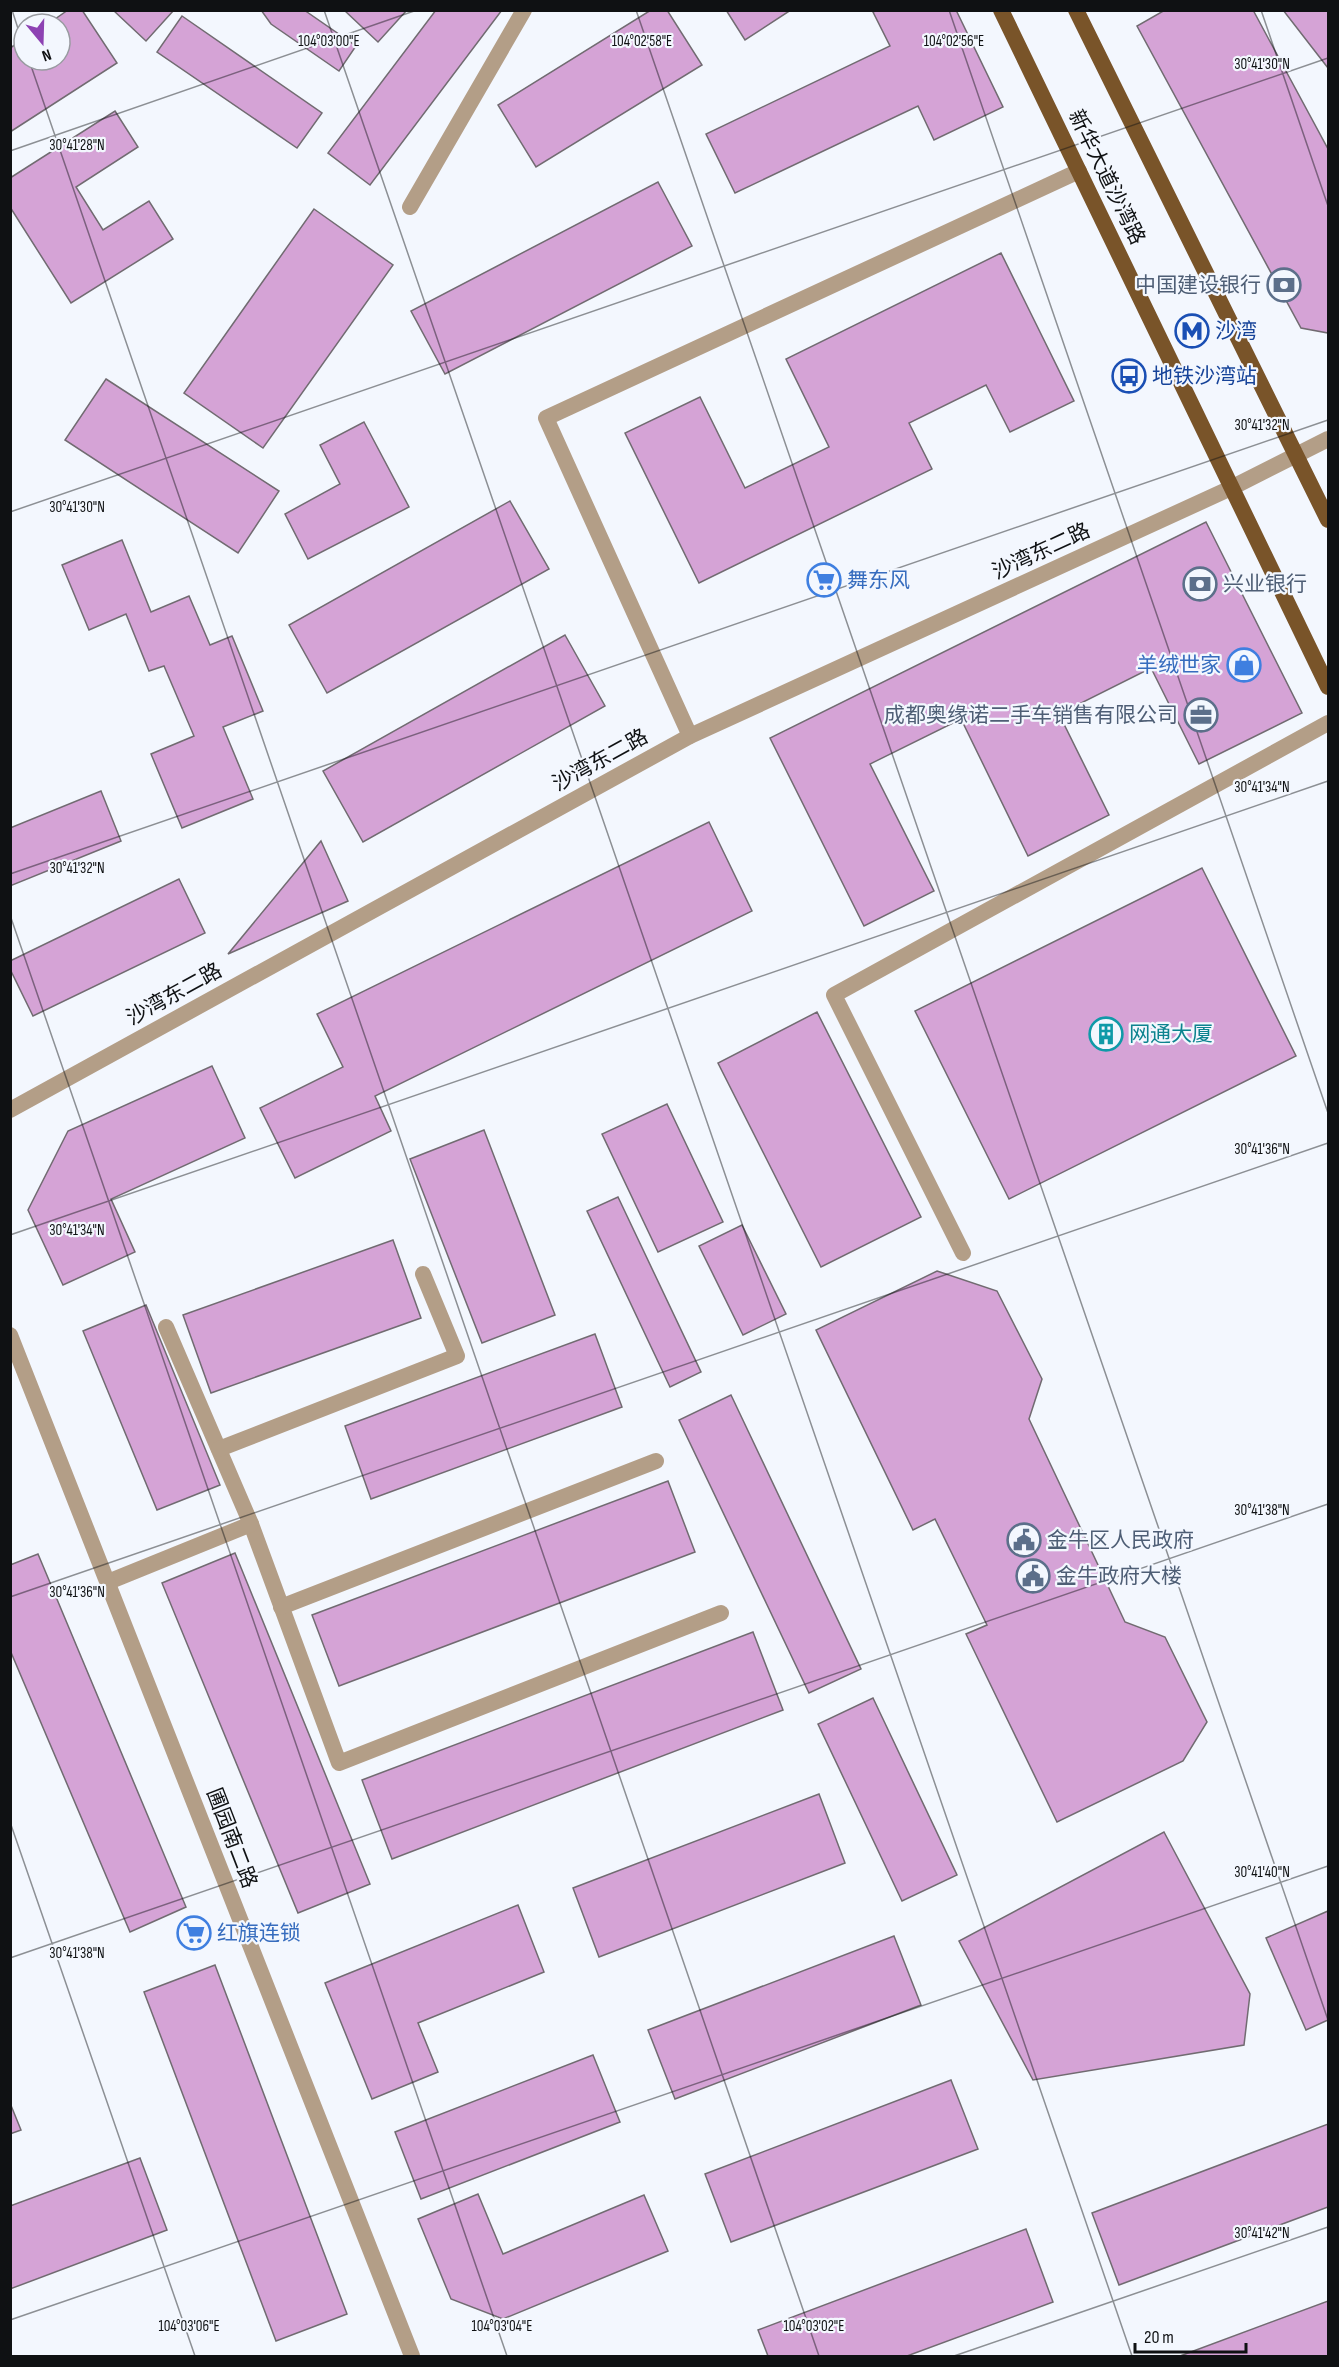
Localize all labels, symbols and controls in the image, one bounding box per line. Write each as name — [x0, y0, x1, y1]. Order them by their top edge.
north arrow — [12, 12, 72, 72]
text: 104°03'00"E — [298, 32, 360, 51]
text: 104°02'58"E — [612, 32, 672, 51]
text: 104°02'56"E — [924, 32, 984, 51]
text: N — [39, 44, 54, 65]
text: 30°41'30"N — [1234, 55, 1290, 74]
street label: 新华大道沙湾路 — [1063, 106, 1150, 249]
text: 30°41'28"N — [49, 136, 105, 155]
bank icon: 中国建设银行 — [1266, 267, 1302, 303]
place label: 中国建设银行 — [1135, 273, 1261, 298]
metro station icon: 沙湾 — [1174, 313, 1210, 349]
place label: 沙湾 — [1215, 319, 1257, 344]
bus stop icon: 地铁沙湾站 — [1111, 358, 1147, 394]
place label: 地铁沙湾站 — [1152, 364, 1257, 389]
text: 30°41'32"N — [1234, 416, 1290, 435]
text: 30°41'30"N — [49, 498, 105, 517]
street label: 沙湾东二路 — [988, 518, 1094, 585]
supermarket icon: 舞东风 — [806, 562, 842, 598]
bank icon: 兴业银行 — [1182, 566, 1218, 602]
place label: 舞东风 — [847, 568, 910, 593]
place label: 兴业银行 — [1223, 572, 1307, 597]
shop icon: 羊绒世家 — [1226, 647, 1262, 683]
place label: 羊绒世家 — [1137, 653, 1221, 678]
office icon: 成都奥缘诺二手车销售有限公司 — [1183, 697, 1219, 733]
place label: 成都奥缘诺二手车销售有限公司 — [884, 703, 1178, 728]
street label: 沙湾东二路 — [548, 724, 652, 797]
text: 30°41'34"N — [1234, 778, 1290, 797]
text: 30°41'32"N — [49, 859, 105, 878]
street label: 沙湾东二路 — [122, 958, 226, 1031]
building icon: 网通大厦 — [1088, 1016, 1124, 1052]
place label: 网通大厦 — [1129, 1022, 1213, 1047]
text: 30°41'36"N — [1234, 1140, 1290, 1159]
text: 30°41'34"N — [49, 1221, 105, 1240]
text: 30°41'38"N — [1234, 1501, 1290, 1520]
public building icon: 金牛区人民政府 — [1006, 1522, 1042, 1558]
place label: 金牛区人民政府 — [1047, 1528, 1194, 1553]
public building icon: 金牛政府大楼 — [1015, 1558, 1051, 1594]
place label: 金牛政府大楼 — [1056, 1564, 1182, 1589]
text: 30°41'36"N — [49, 1583, 105, 1602]
street label: 圃园南二路 — [201, 1785, 262, 1892]
text: 30°41'40"N — [1234, 1863, 1290, 1882]
supermarket icon: 红旗连锁 — [176, 1915, 212, 1951]
place label: 红旗连锁 — [217, 1921, 301, 1946]
text: 30°41'38"N — [49, 1944, 105, 1963]
text: 30°41'42"N — [1234, 2224, 1290, 2243]
scale bar — [1135, 2316, 1246, 2354]
text: 104°03'06"E — [158, 2317, 220, 2336]
text: 104°03'04"E — [472, 2317, 532, 2336]
text: 104°03'02"E — [784, 2317, 844, 2336]
text: 20 m — [1144, 2327, 1174, 2348]

